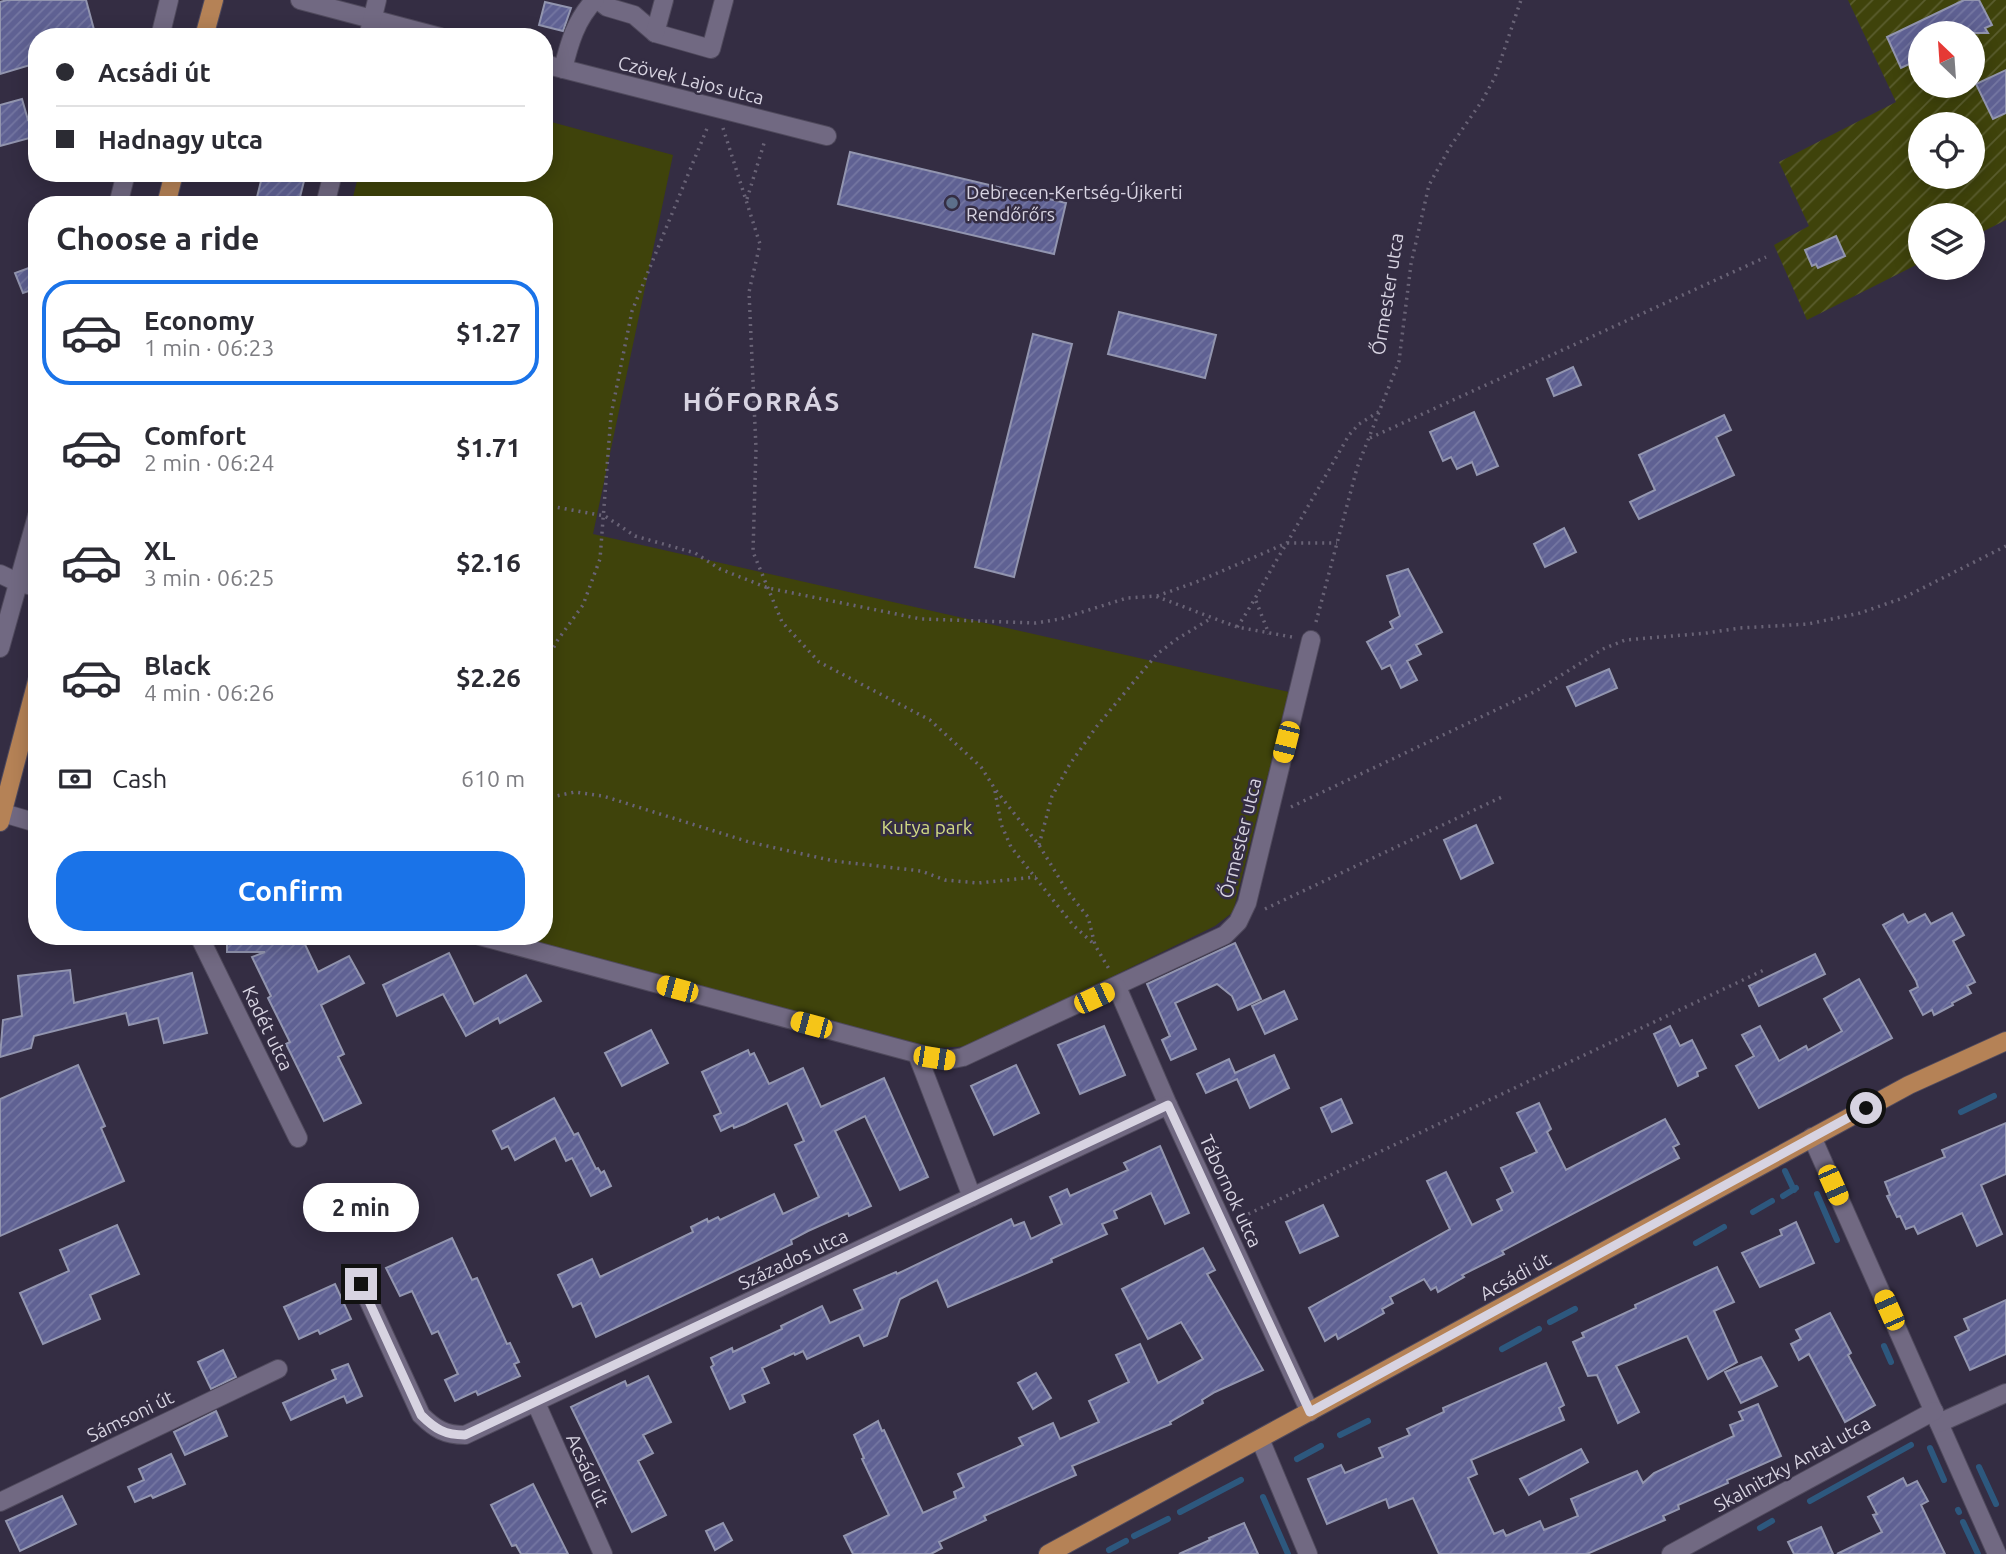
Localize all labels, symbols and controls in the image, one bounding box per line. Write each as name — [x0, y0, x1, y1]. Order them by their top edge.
north arrow — [1908, 21, 1984, 98]
map controls — [1908, 21, 1985, 280]
street label: Czövek Lajos utca — [616, 51, 766, 109]
text: Acsádi út — [98, 58, 211, 87]
button: locate — [1908, 112, 1985, 189]
text: Hadnagy utca — [98, 125, 263, 154]
place label: Debrecen-Kertség-Újkerti Rendőrőrs — [966, 181, 1183, 225]
marker: Debrecen-Kertség-Újkerti Rendőrőrs — [944, 195, 960, 211]
button: layers — [1908, 203, 1985, 280]
text: Choose a ride — [56, 220, 259, 256]
street label: Őrmester utca — [1366, 231, 1408, 357]
icon: car — [60, 301, 123, 364]
text: Economy — [144, 306, 254, 335]
text: $1.27 — [456, 318, 521, 347]
text: 1 min · 06:23 — [144, 335, 275, 360]
district label: HŐFORRÁS — [683, 386, 841, 416]
icon: car — [60, 416, 123, 479]
text: Comfort — [144, 421, 247, 450]
text: $1.71 — [456, 433, 521, 462]
text: 2 min · 06:24 — [144, 450, 275, 475]
icon: car — [60, 531, 123, 594]
text: XL — [144, 536, 175, 565]
text: $2.16 — [456, 548, 521, 577]
text: 3 min · 06:25 — [144, 565, 275, 590]
icon: car — [60, 646, 123, 709]
text: Black — [144, 651, 211, 680]
text: $2.26 — [456, 663, 521, 692]
text: 4 min · 06:26 — [144, 680, 275, 705]
car — [1271, 719, 1302, 765]
icon: cash — [56, 760, 94, 798]
text: Cash — [112, 764, 167, 793]
text: 610 m — [461, 766, 525, 791]
street label: Őrmester utca — [1214, 775, 1266, 901]
park label: Kutya park — [882, 816, 973, 838]
button: Confirm — [56, 851, 525, 931]
car — [654, 973, 701, 1005]
car — [1071, 980, 1118, 1016]
street label: Kadét utca — [238, 982, 298, 1074]
car — [788, 1009, 835, 1041]
car — [912, 1044, 957, 1072]
route start — [1850, 1092, 1882, 1124]
street label: Tábornok utca — [1195, 1131, 1267, 1251]
car — [1815, 1162, 1852, 1208]
callout: 2 min — [303, 1182, 419, 1232]
text: 2 min — [332, 1195, 390, 1220]
street label: Százados utca — [735, 1224, 851, 1294]
street label: Acsádi út — [1476, 1247, 1555, 1304]
route end — [345, 1268, 377, 1300]
car — [1871, 1287, 1908, 1333]
street label: Sámsoni út — [83, 1385, 177, 1446]
street label: Skalnitzky Antal utca — [1710, 1412, 1874, 1516]
street label: Acsádi út — [562, 1430, 614, 1510]

